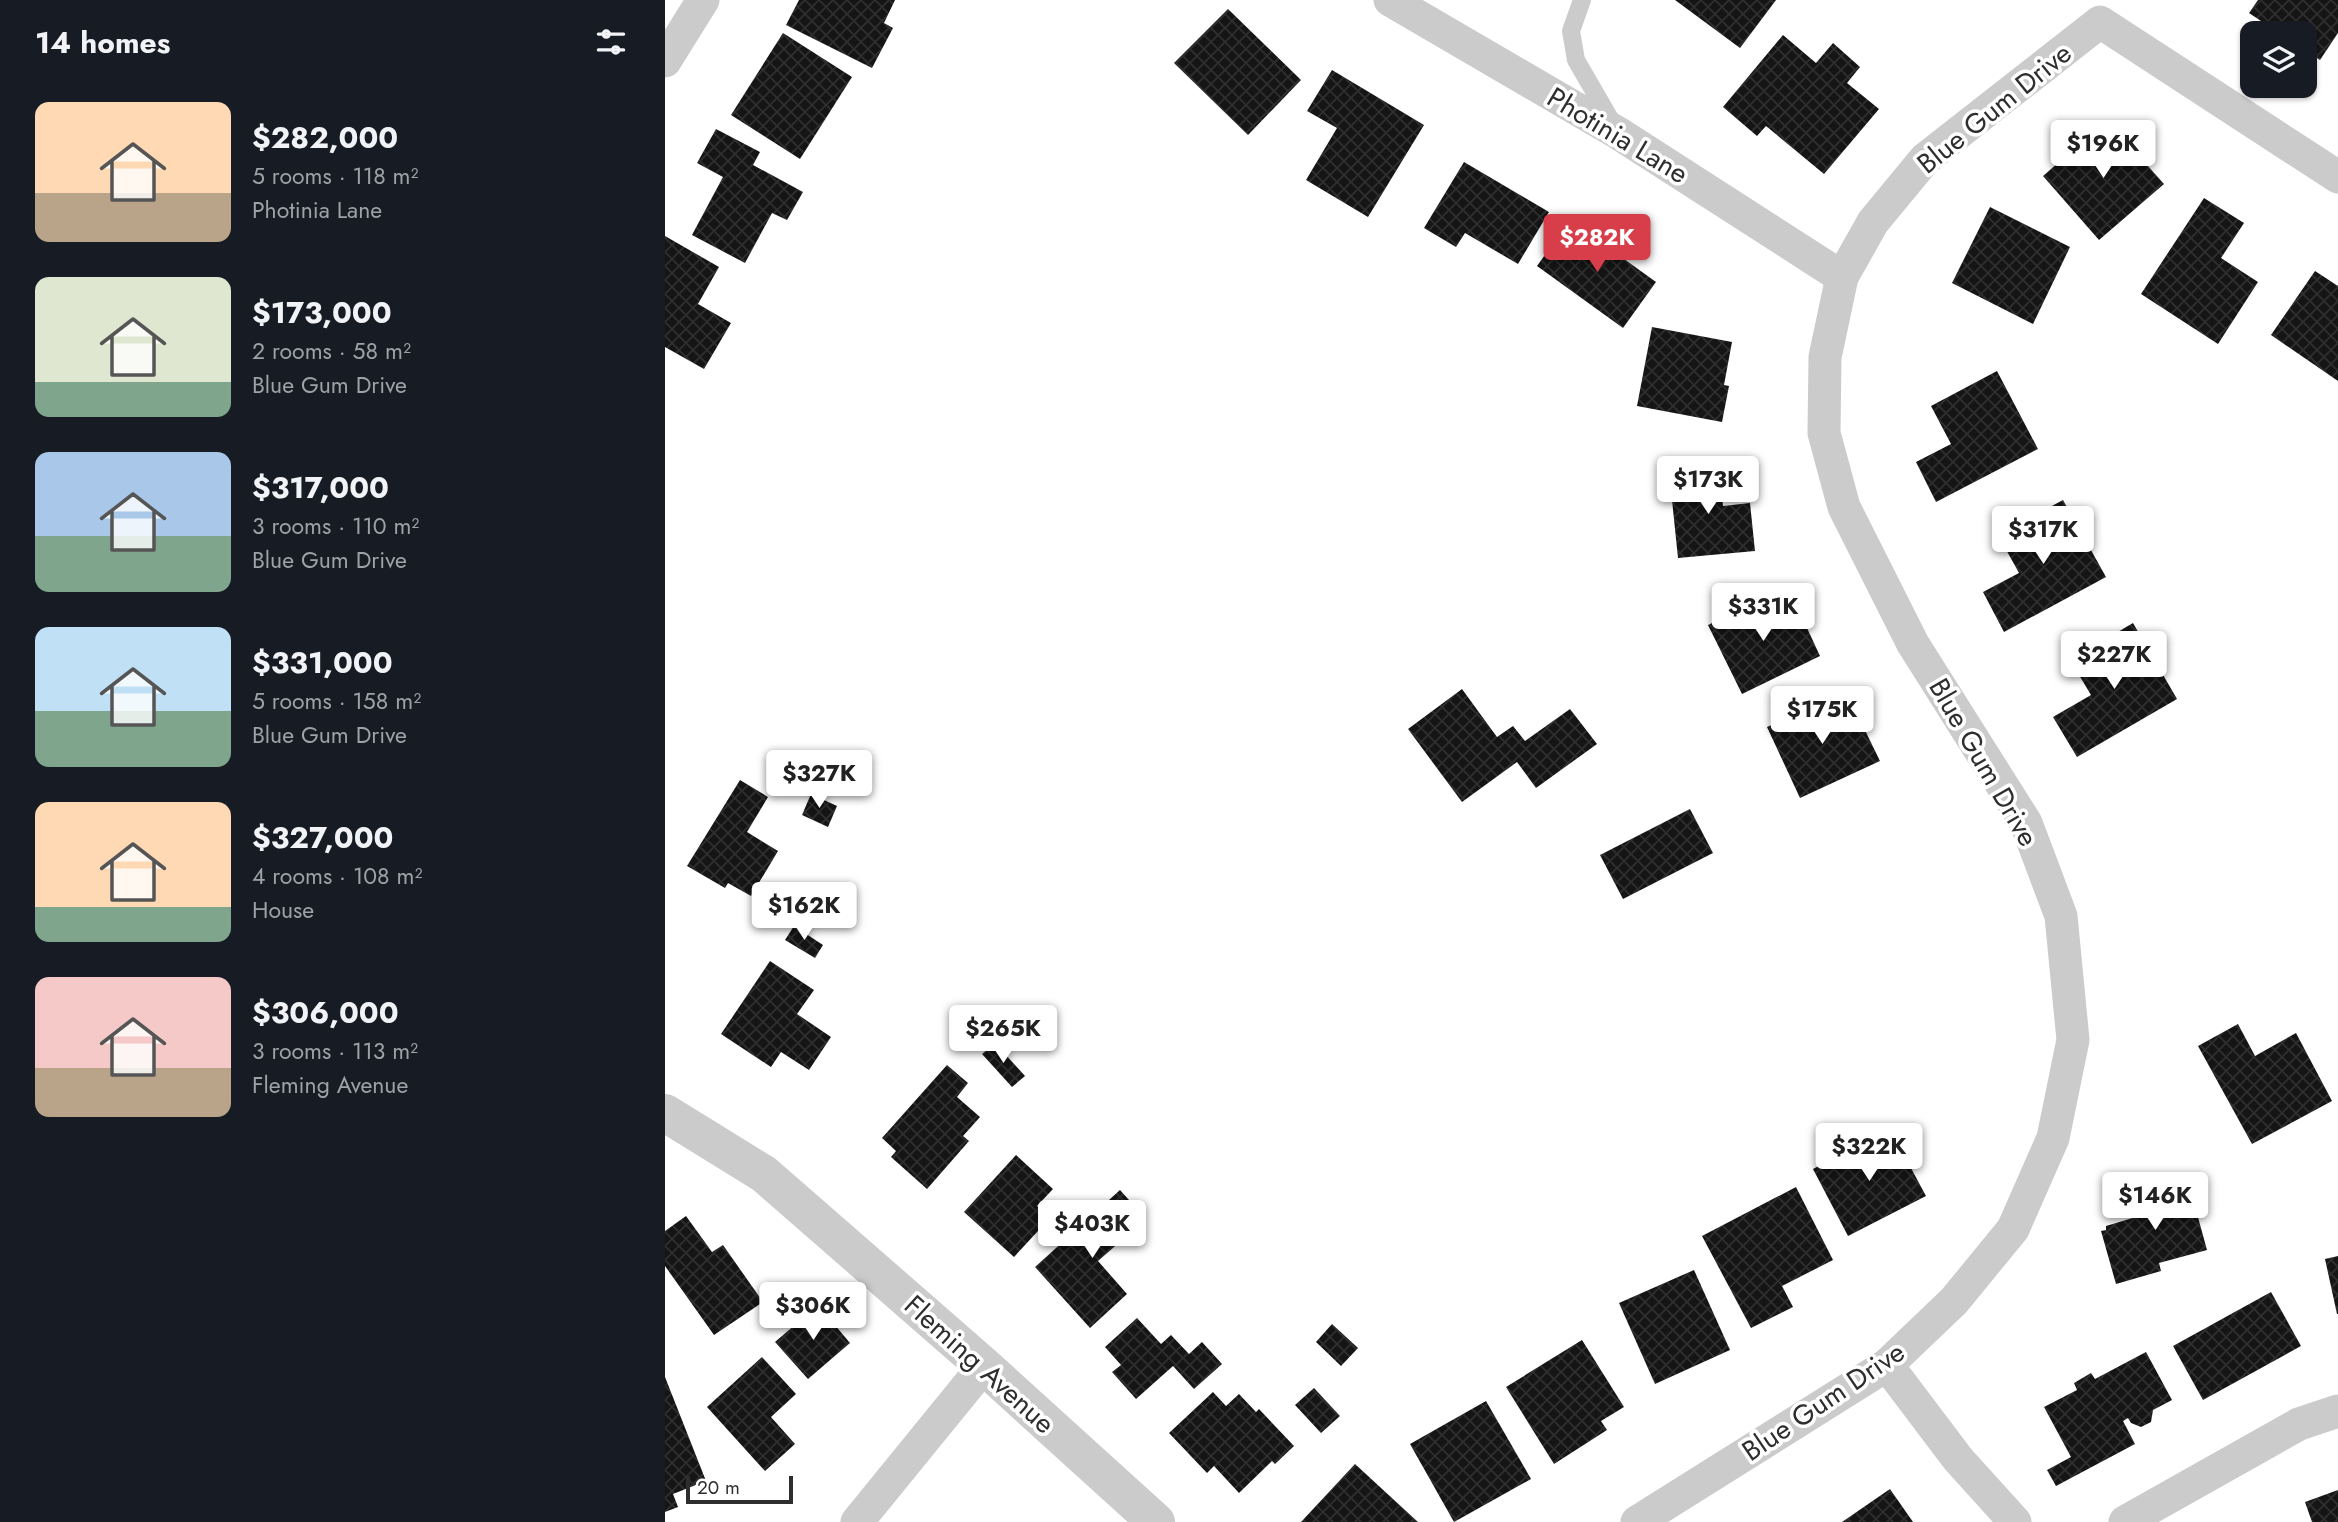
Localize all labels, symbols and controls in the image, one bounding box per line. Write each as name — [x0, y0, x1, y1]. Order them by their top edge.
text: 14 homes — [35, 21, 170, 64]
map controls — [2240, 21, 2317, 98]
button: layers — [2240, 21, 2317, 98]
icon: filters — [592, 23, 630, 61]
street label: Blue Gum Drive — [1908, 33, 2080, 184]
street label: Photinia Lane — [1539, 77, 1696, 194]
text: $282,000 — [252, 116, 398, 159]
pin: $196K — [2054, 120, 2152, 180]
text: $196K — [2067, 126, 2139, 160]
icon: home — [91, 130, 175, 214]
text: 5 rooms · 118 m² — [252, 159, 419, 193]
text: Photinia Lane — [252, 193, 382, 227]
pin: $282K — [1548, 215, 1646, 274]
text: $282K — [1560, 220, 1634, 254]
text: $173,000 — [252, 291, 392, 334]
icon: home — [91, 305, 175, 389]
text: 2 rooms · 58 m² — [252, 334, 411, 368]
text: Blue Gum Drive — [252, 368, 407, 402]
pin: $173K — [1659, 456, 1757, 516]
text: $173K — [1673, 462, 1743, 496]
text: $317,000 — [252, 466, 389, 509]
icon: home — [91, 480, 175, 564]
pin: $317K — [1994, 506, 2092, 566]
text: 3 rooms · 110 m² — [252, 509, 419, 543]
text: $317K — [2008, 512, 2078, 546]
text: Blue Gum Drive — [252, 543, 407, 577]
pin: $331K — [1714, 584, 1812, 643]
text: $331K — [1728, 589, 1798, 623]
pin: $227K — [2065, 632, 2163, 691]
text: $227K — [2077, 637, 2151, 671]
text: $331,000 — [252, 641, 393, 684]
icon: home — [91, 655, 175, 739]
street label: Blue Gum Drive — [1919, 670, 2048, 854]
text: 5 rooms · 158 m² — [252, 684, 421, 718]
pin: $175K — [1773, 686, 1871, 746]
text: $175K — [1787, 692, 1857, 726]
text: Blue Gum Drive — [252, 718, 407, 752]
pin: $327K — [770, 750, 868, 810]
text: $327K — [782, 756, 856, 790]
text: $327,000 — [252, 816, 393, 859]
icon: home — [91, 830, 175, 914]
text: 4 rooms · 108 m² — [252, 859, 422, 893]
pin: $162K — [755, 883, 853, 942]
text: $162K — [768, 888, 840, 922]
text: House — [252, 893, 314, 927]
text: $306,000 — [252, 991, 399, 1034]
icon: home — [91, 1005, 175, 1089]
pin: $265K — [954, 1006, 1052, 1065]
text: $265K — [965, 1011, 1041, 1045]
text: 3 rooms · 113 m² — [252, 1034, 418, 1068]
text: Fleming Avenue — [252, 1068, 408, 1102]
pin: $322K — [1820, 1124, 1918, 1183]
text: $322K — [1832, 1129, 1906, 1163]
pin: $146K — [2106, 1172, 2204, 1232]
text: $146K — [2118, 1178, 2192, 1212]
pin: $403K — [1043, 1200, 1141, 1260]
text: $403K — [1054, 1206, 1130, 1240]
pin: $306K — [764, 1282, 862, 1342]
street label: Fleming Avenue — [895, 1285, 1064, 1443]
text: $306K — [775, 1288, 851, 1322]
street label: Blue Gum Drive — [1734, 1332, 1913, 1471]
scale bar — [686, 1473, 793, 1505]
text: 20 m — [697, 1474, 740, 1501]

